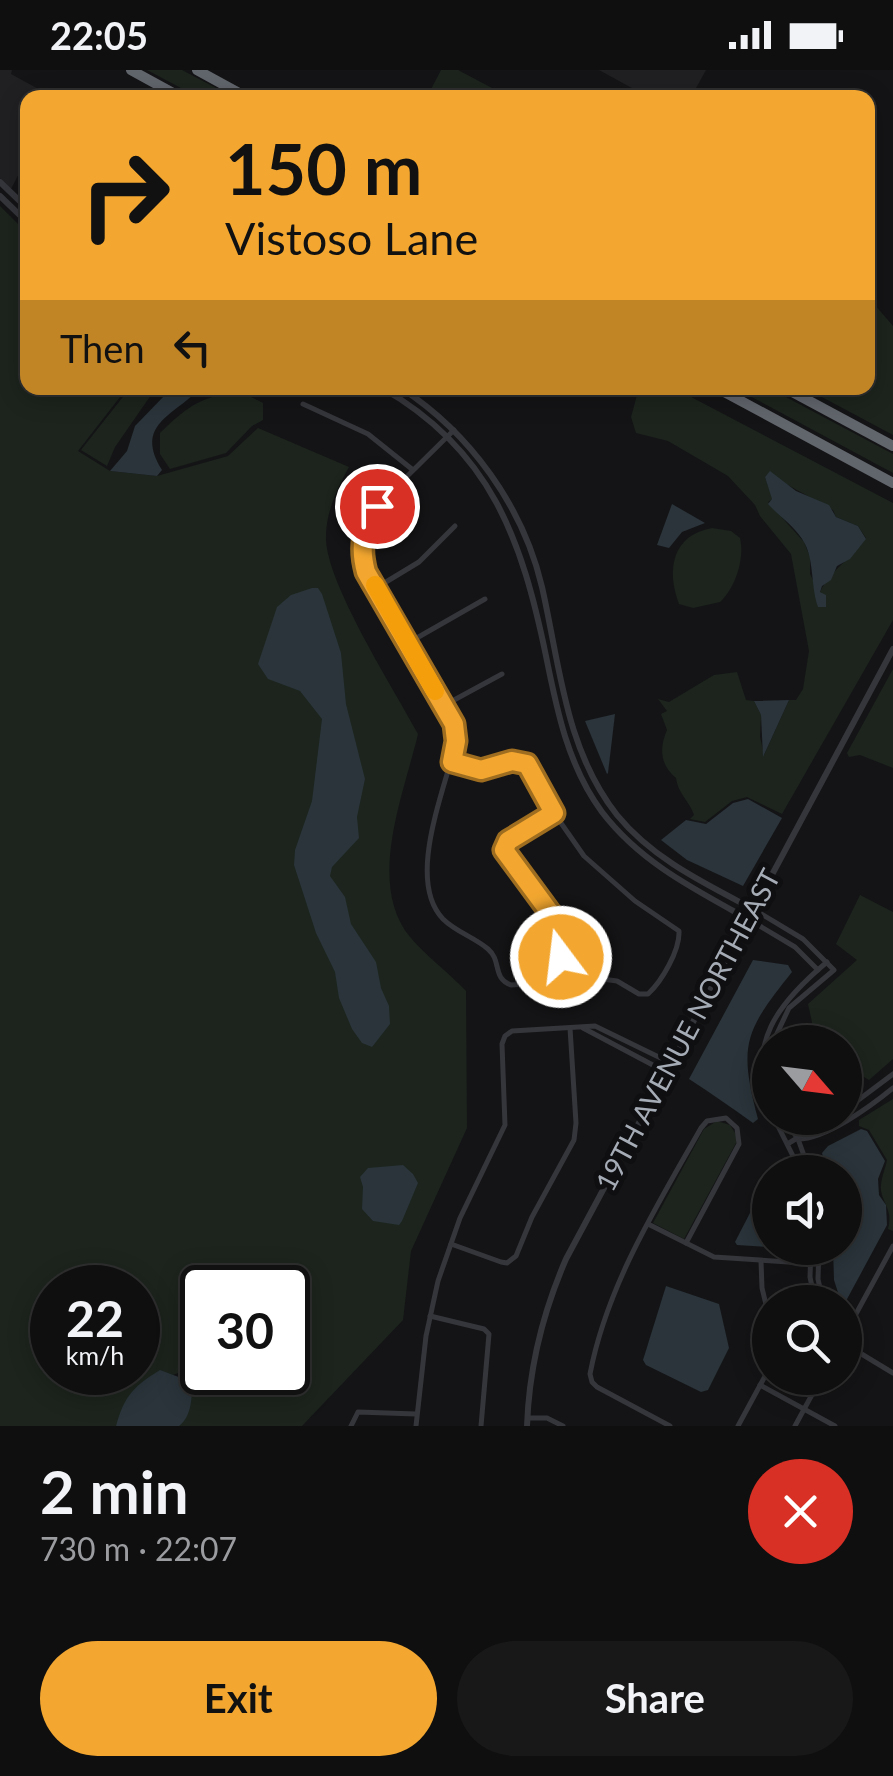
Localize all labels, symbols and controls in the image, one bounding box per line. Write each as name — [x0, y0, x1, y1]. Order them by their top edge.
text: 22:05 — [50, 12, 148, 58]
text: 150 m — [225, 126, 422, 210]
icon: right — [60, 130, 190, 260]
text: Vistoso Lane — [225, 211, 478, 265]
icon: left — [165, 320, 220, 375]
text: Then — [60, 325, 145, 371]
pin — [335, 464, 420, 549]
icon: arrive — [350, 479, 405, 534]
street label: 19TH AVENUE NORTHEAST — [588, 862, 787, 1196]
position arrow — [509, 905, 613, 1009]
north arrow — [752, 1025, 862, 1135]
map controls — [752, 1025, 862, 1395]
button: sound — [752, 1155, 862, 1265]
speed limit sign: 30 — [180, 1265, 310, 1395]
button: search — [752, 1285, 862, 1395]
text: 22 — [66, 1288, 124, 1348]
text: km/h — [66, 1340, 124, 1370]
text: 2 min — [40, 1455, 189, 1527]
button: close — [748, 1459, 853, 1564]
text: 730 m · 22:07 — [40, 1529, 237, 1568]
button: Exit — [40, 1641, 437, 1756]
button: Share — [457, 1641, 853, 1756]

